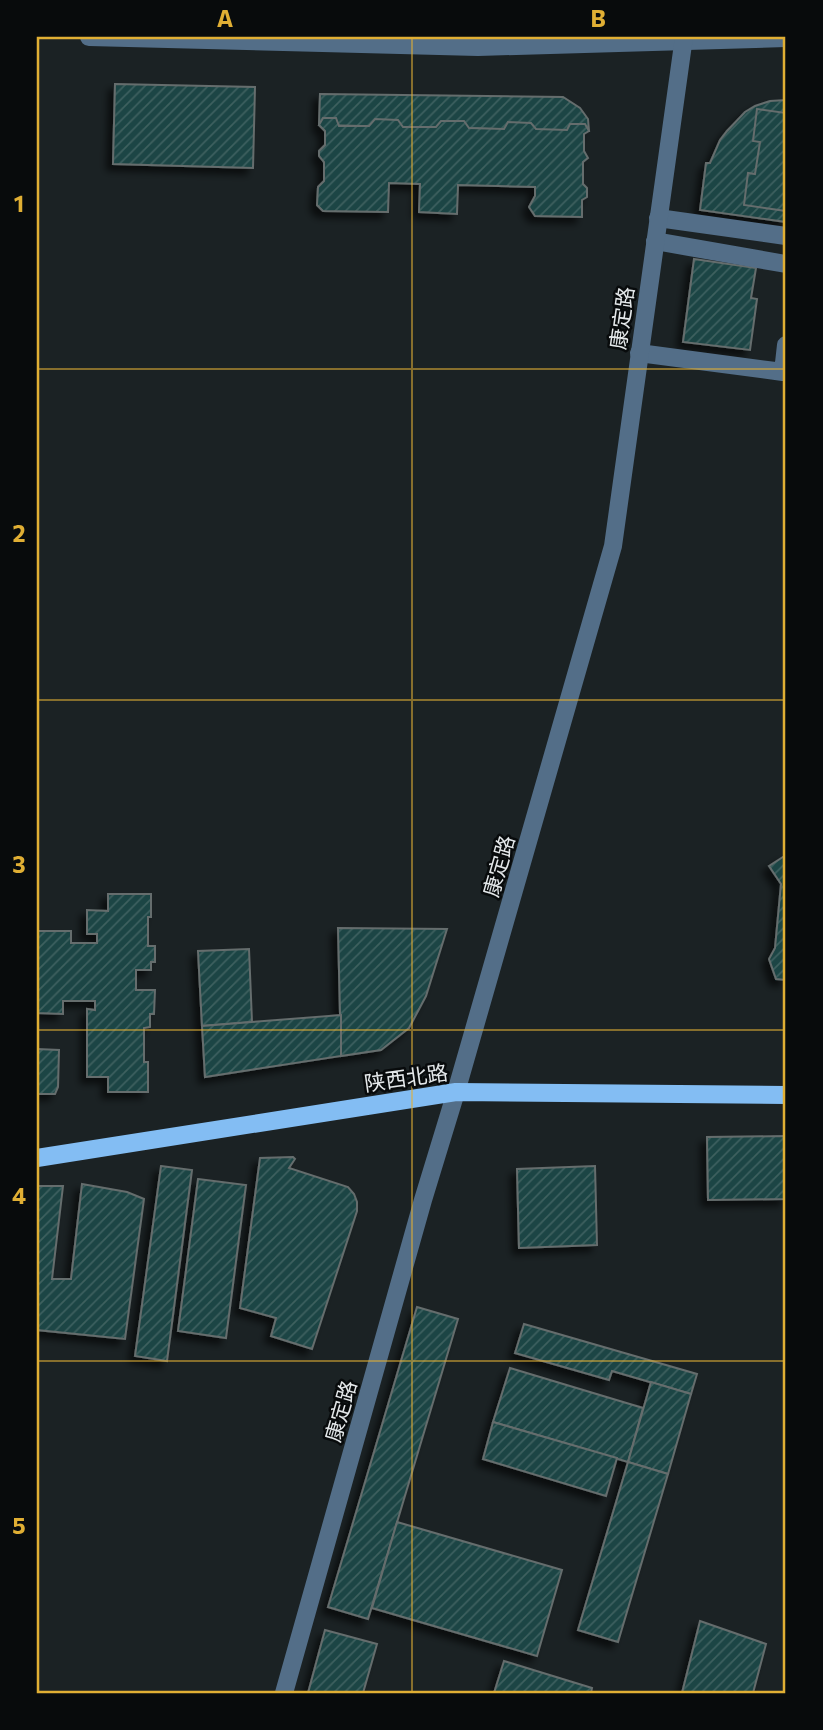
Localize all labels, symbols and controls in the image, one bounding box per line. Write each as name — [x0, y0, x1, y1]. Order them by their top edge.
text: A — [217, 4, 234, 32]
text: B — [590, 4, 606, 32]
text: 1 — [14, 189, 24, 217]
street label: 康定路 — [604, 285, 638, 351]
text: 2 — [12, 519, 26, 547]
street label: 康定路 — [477, 832, 519, 900]
text: 3 — [12, 850, 26, 878]
street label: 陕西北路 — [363, 1059, 449, 1095]
text: 4 — [12, 1181, 26, 1209]
street label: 康定路 — [319, 1377, 361, 1445]
text: 5 — [12, 1511, 26, 1539]

